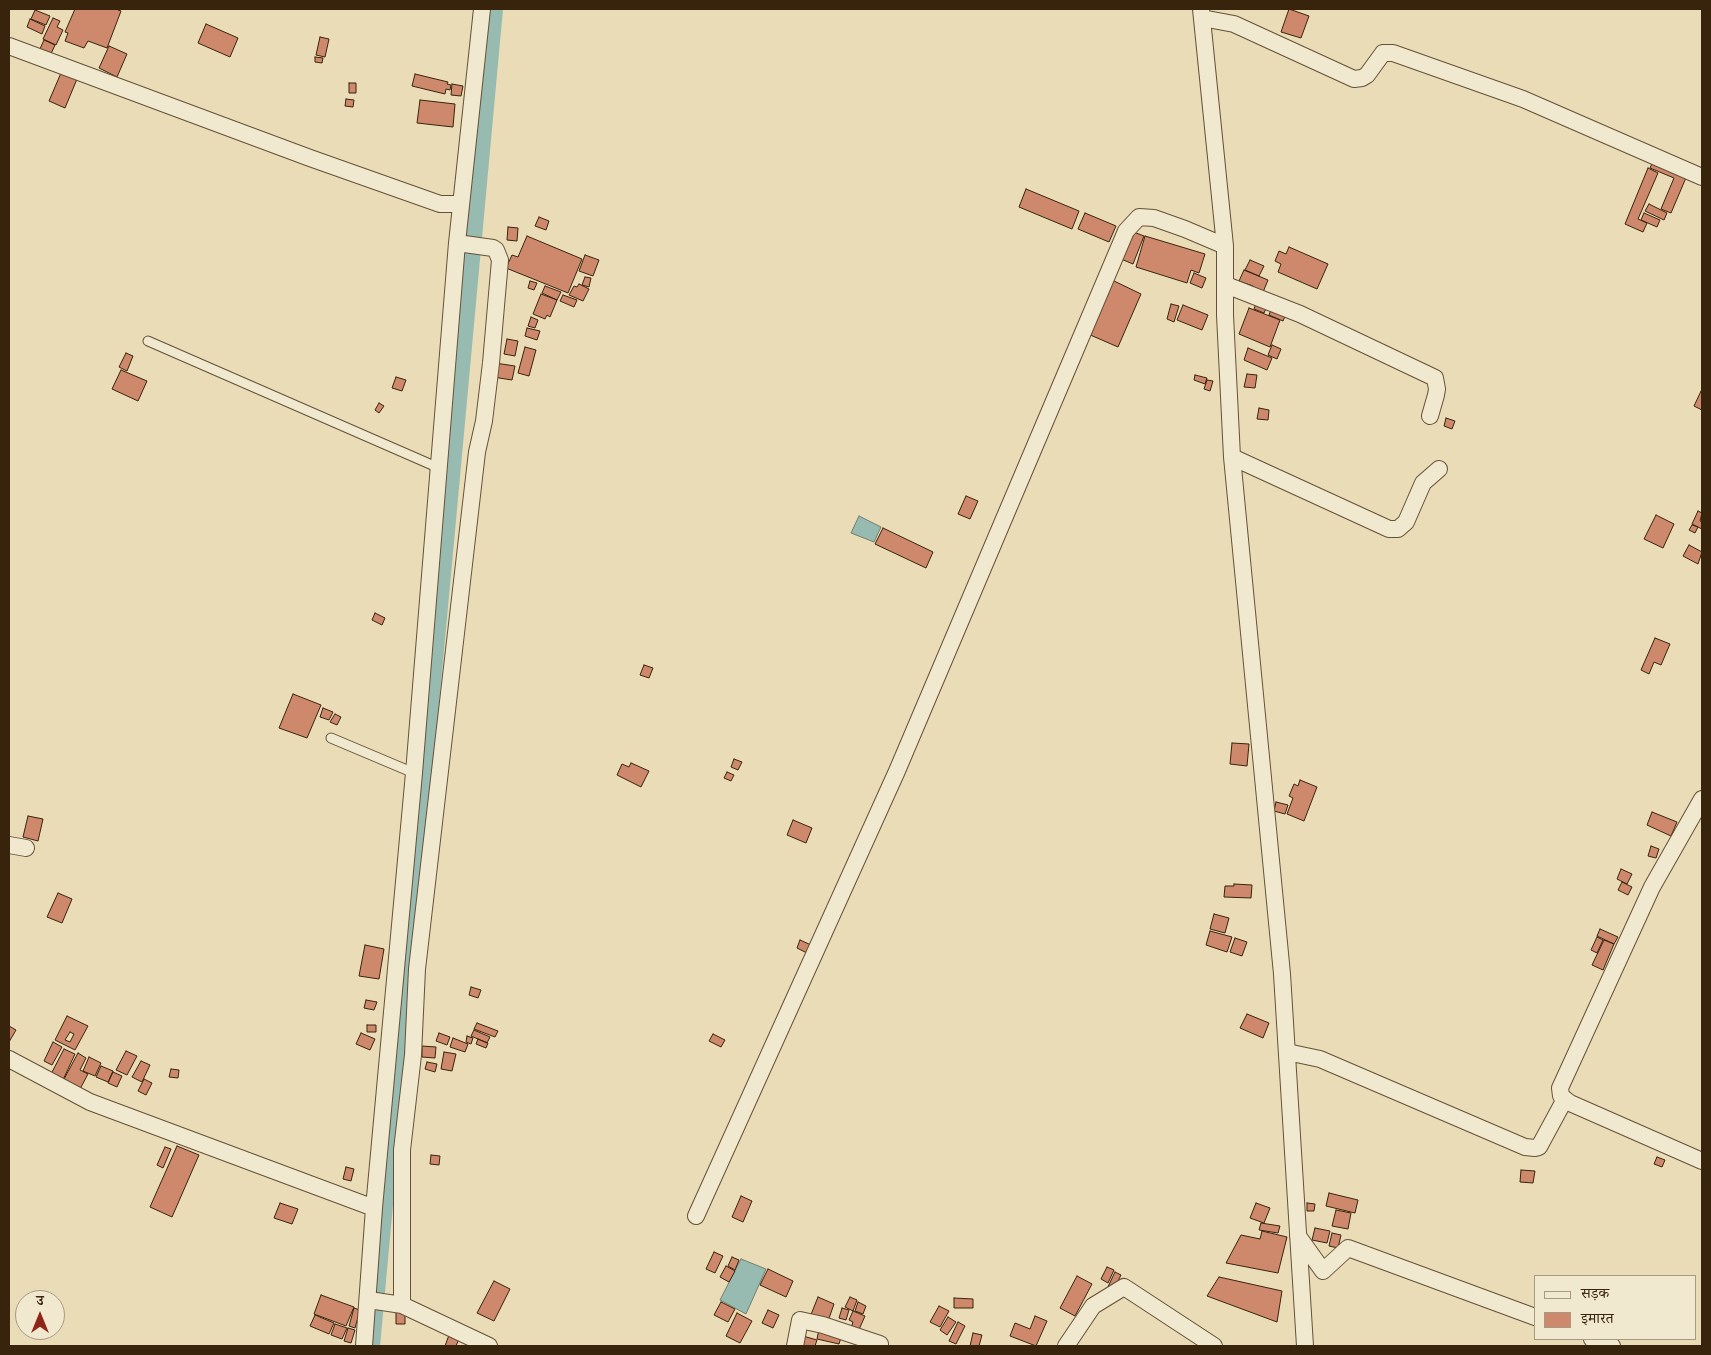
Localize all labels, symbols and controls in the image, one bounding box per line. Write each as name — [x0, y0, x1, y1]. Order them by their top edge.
legend — [1534, 1275, 1696, 1340]
text: सड़क — [1581, 1283, 1609, 1303]
north arrow — [15, 1290, 65, 1340]
text: उ — [36, 1291, 44, 1310]
text: इमारत — [1581, 1308, 1614, 1328]

